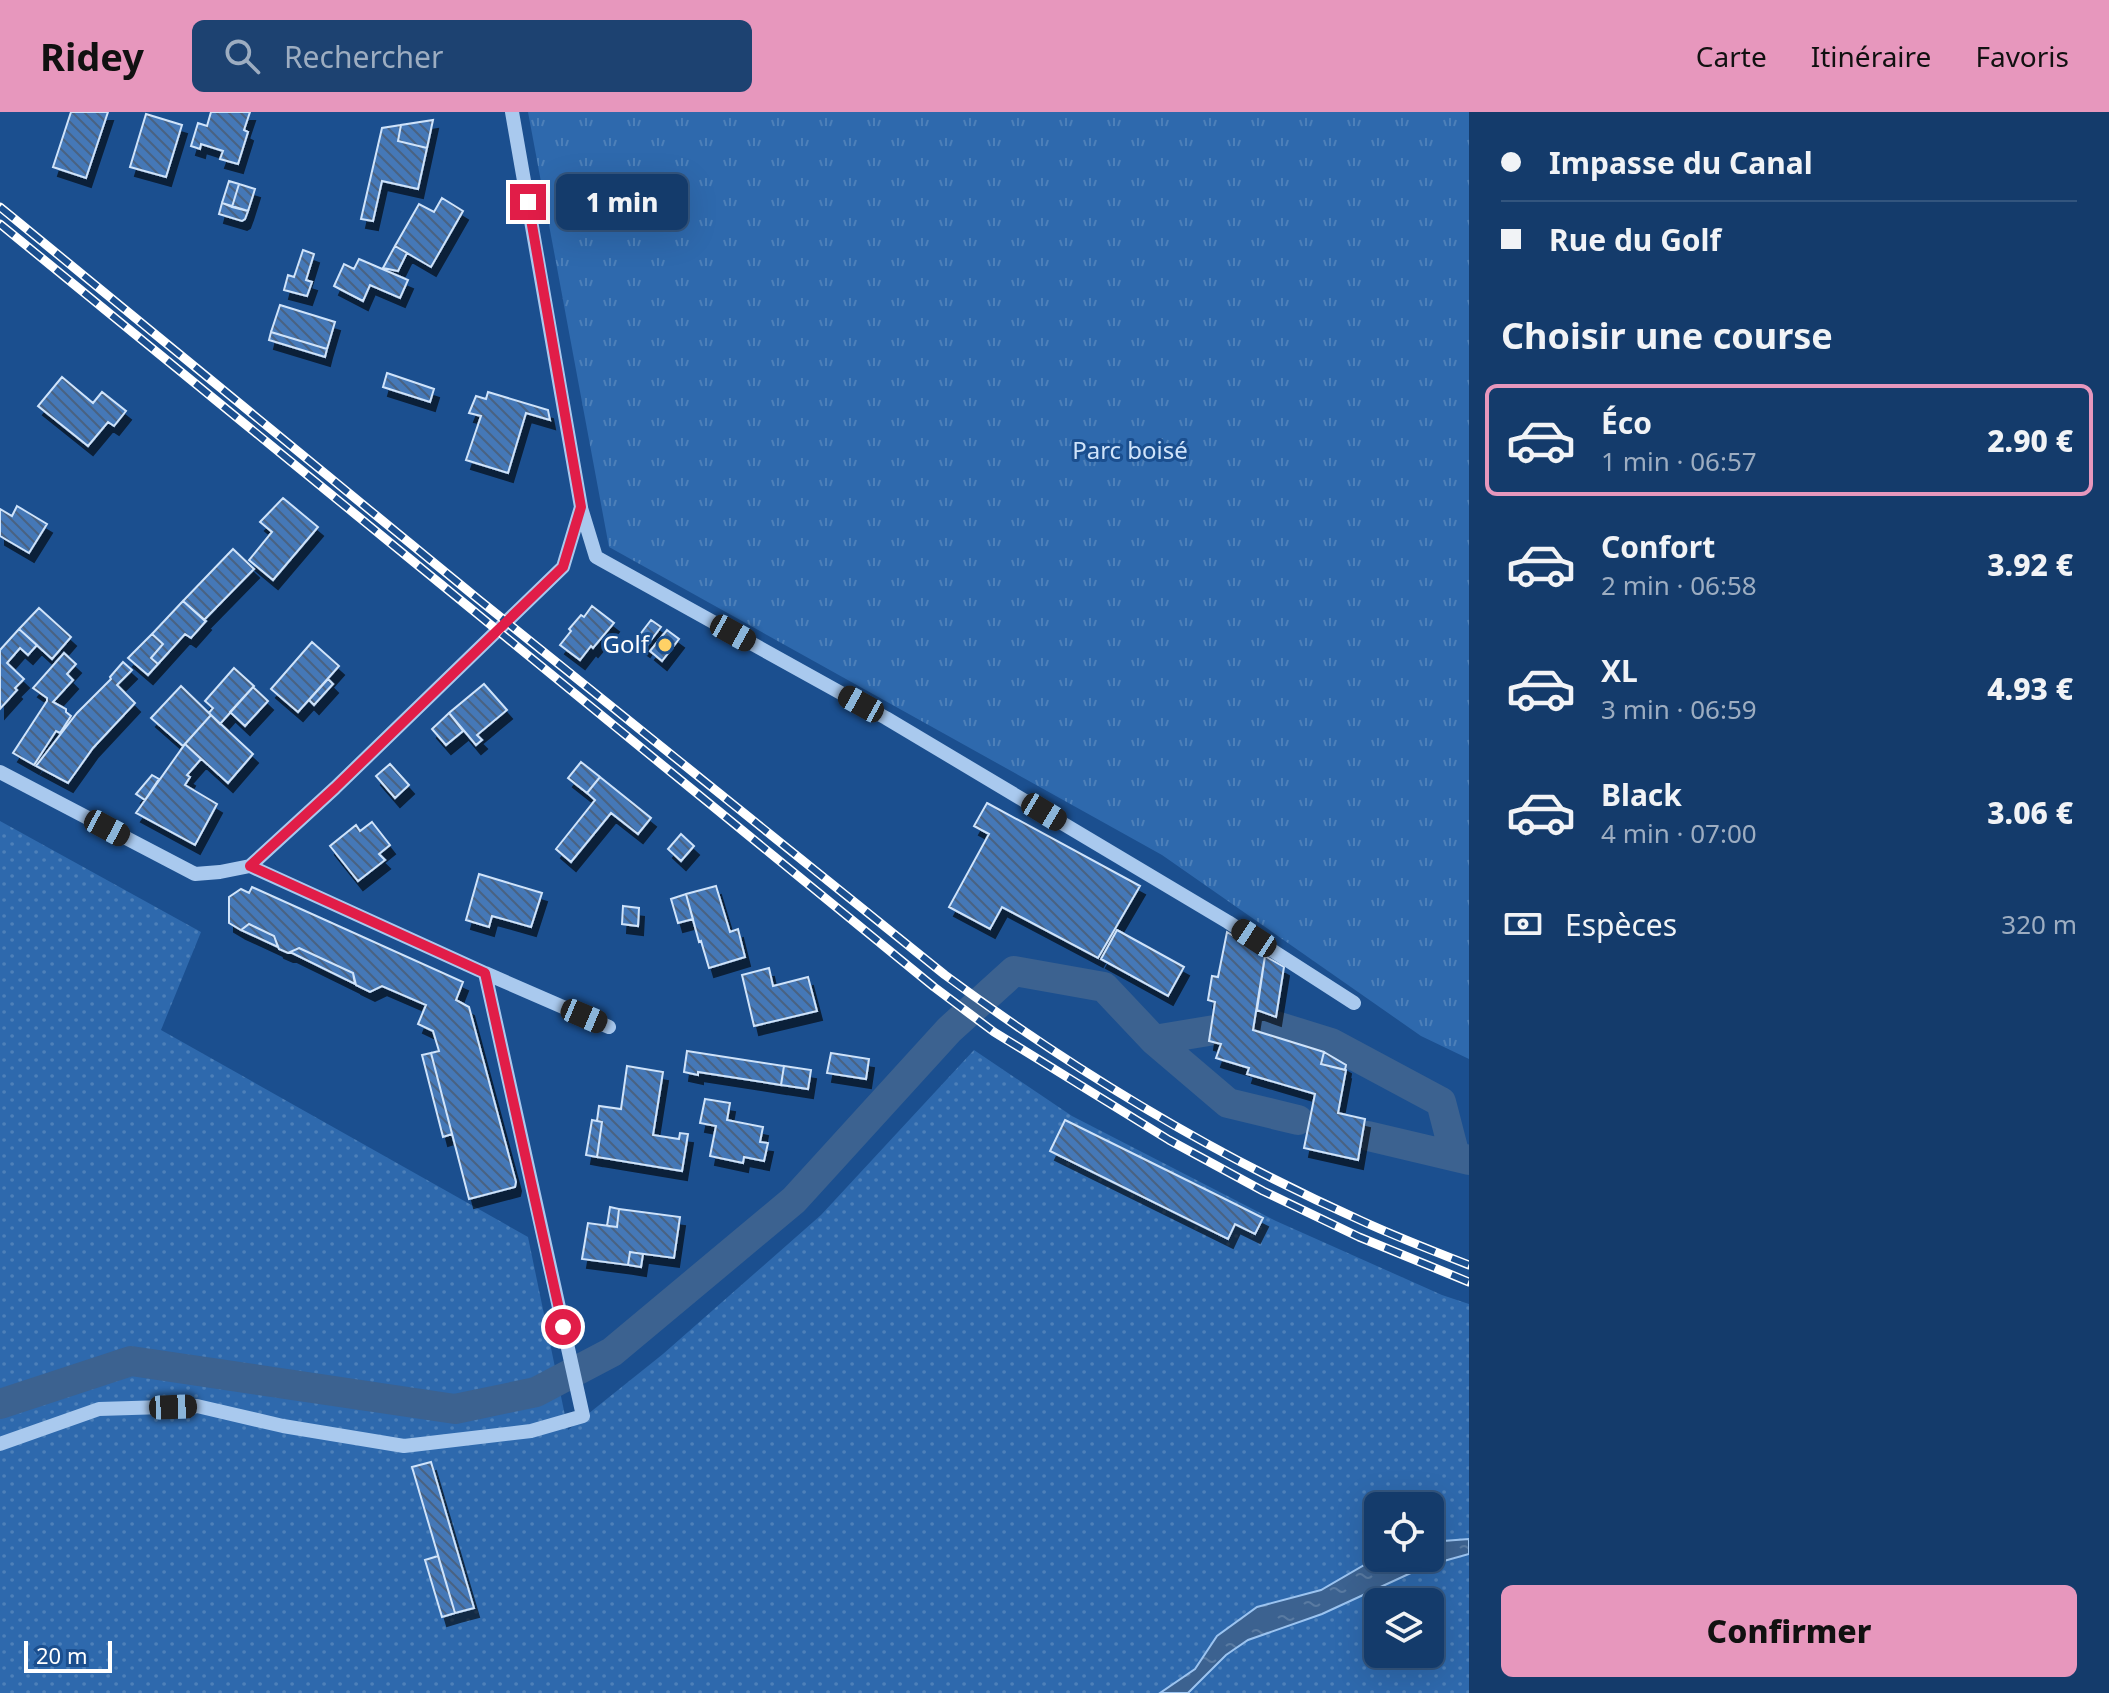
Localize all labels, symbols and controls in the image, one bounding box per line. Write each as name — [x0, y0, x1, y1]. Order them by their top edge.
search box — [192, 20, 752, 92]
text: Ridey — [40, 30, 144, 82]
icon: search — [220, 34, 264, 78]
text: Rechercher — [284, 36, 443, 77]
text: Carte — [1696, 37, 1767, 75]
text: Itinéraire — [1811, 37, 1931, 75]
text: Favoris — [1975, 37, 2069, 75]
text: Impasse du Canal — [1549, 142, 1813, 183]
callout: 1 min — [556, 174, 688, 230]
route end — [510, 184, 546, 220]
text: 1 min — [586, 184, 658, 220]
text: Rue du Golf — [1549, 219, 1721, 260]
text: Choisir une course — [1501, 311, 1833, 360]
text: Éco — [1601, 402, 1652, 443]
icon: car — [1505, 404, 1577, 476]
text: 2.90 € — [1987, 420, 2073, 461]
park label: Parc boisé — [1072, 433, 1188, 466]
text: 1 min · 06:57 — [1601, 443, 1757, 479]
text: Confort — [1601, 526, 1715, 567]
icon: car — [1505, 528, 1577, 600]
text: 3.92 € — [1987, 544, 2073, 585]
text: 2 min · 06:58 — [1601, 567, 1757, 603]
car — [706, 611, 760, 655]
place label: Golf — [603, 627, 651, 660]
marker: Golf — [656, 636, 674, 654]
text: XL — [1601, 650, 1638, 691]
icon: car — [1505, 652, 1577, 724]
text: 4.93 € — [1987, 668, 2073, 709]
car — [834, 682, 888, 726]
text: 3 min · 06:59 — [1601, 691, 1757, 727]
text: Black — [1601, 774, 1682, 815]
icon: car — [1505, 776, 1577, 848]
car — [1017, 789, 1071, 835]
text: 3.06 € — [1987, 792, 2073, 833]
car — [80, 806, 134, 850]
text: 4 min · 07:00 — [1601, 815, 1757, 851]
icon: cash — [1501, 902, 1545, 946]
text: Espèces — [1565, 904, 1677, 945]
text: 320 m — [2001, 906, 2077, 942]
car — [1227, 915, 1281, 961]
car — [557, 996, 611, 1036]
route start — [545, 1309, 581, 1345]
car — [149, 1394, 197, 1420]
map controls — [1364, 1492, 1444, 1668]
button: locate — [1364, 1492, 1444, 1572]
button: Confirmer — [1501, 1585, 2077, 1677]
button: layers — [1364, 1588, 1444, 1668]
scale bar — [24, 1637, 112, 1673]
text: 20 m — [36, 1640, 87, 1670]

